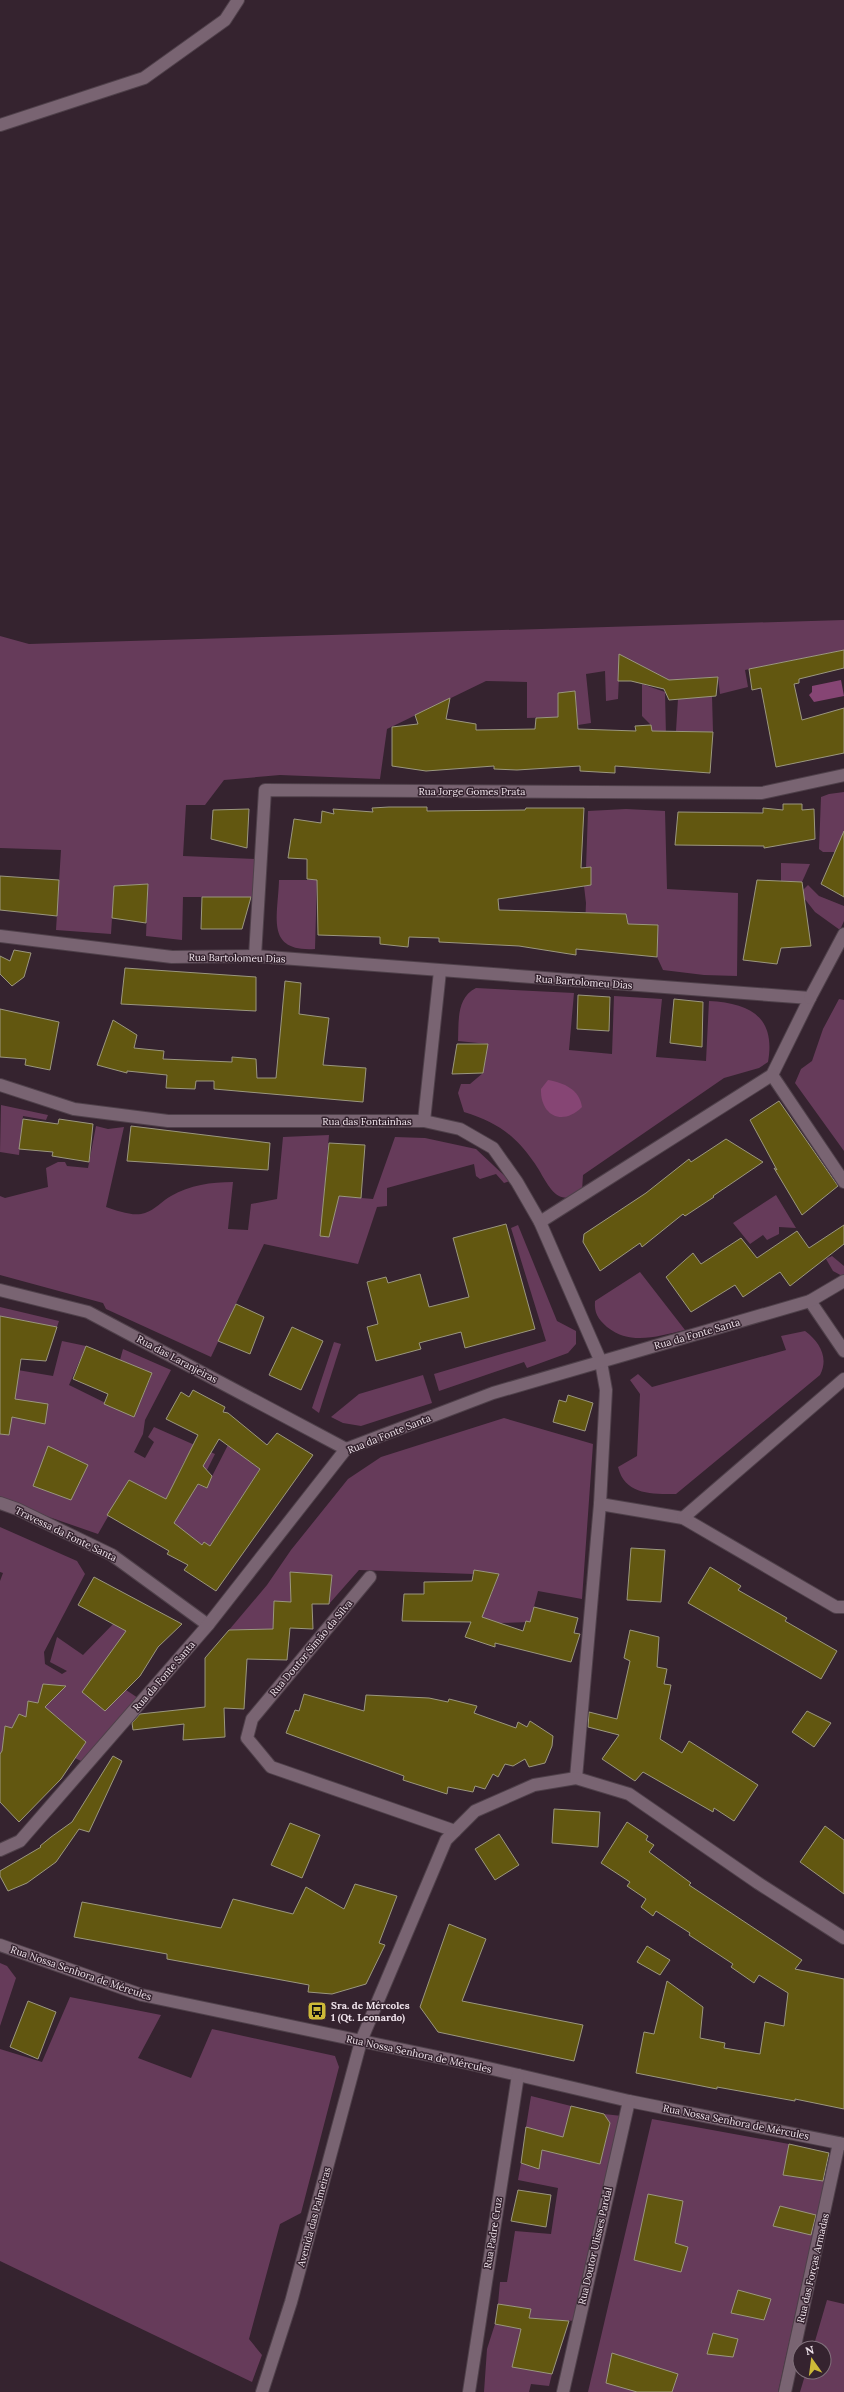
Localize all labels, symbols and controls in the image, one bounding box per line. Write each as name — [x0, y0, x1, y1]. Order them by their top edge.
street label: Rua Jorge Gomes Prata — [419, 785, 525, 798]
street label: Rua Bartolomeu Dias — [188, 951, 286, 965]
street label: Rua Bartolomeu Dias — [535, 972, 633, 992]
street label: Rua das Fontainhas — [322, 1115, 412, 1128]
street label: Rua da Fonte Santa — [653, 1316, 741, 1352]
street label: Rua das Laranjeiras — [134, 1332, 220, 1386]
street label: Rua da Fonte Santa — [345, 1411, 433, 1457]
street label: Travessa da Fonte Santa — [13, 1504, 119, 1564]
street label: Rua Doutor Simão da Silva — [267, 1597, 355, 1699]
street label: Rua da Fonte Santa — [130, 1638, 198, 1714]
street label: Rua Nossa Senhora de Mércules — [9, 1943, 154, 2003]
place label: Sra. de Mércoles 1 (Qt. Leonardo) — [331, 1999, 410, 2024]
bus stop icon: Sra. de Mércoles 1 (Qt. Leonardo) — [306, 2000, 328, 2022]
street label: Rua Nossa Senhora de Mércules — [345, 2032, 493, 2076]
street label: Rua Nossa Senhora de Mércules — [662, 2101, 810, 2143]
street label: Avenida das Palmeiras — [294, 2165, 334, 2269]
street label: Rua Doutor Ulisses Pardal — [575, 2186, 615, 2306]
street label: Rua Padre Cruz — [481, 2196, 505, 2270]
street label: Rua das Forças Armadas — [794, 2212, 832, 2324]
north arrow — [792, 2340, 832, 2380]
text: N — [804, 2342, 816, 2358]

